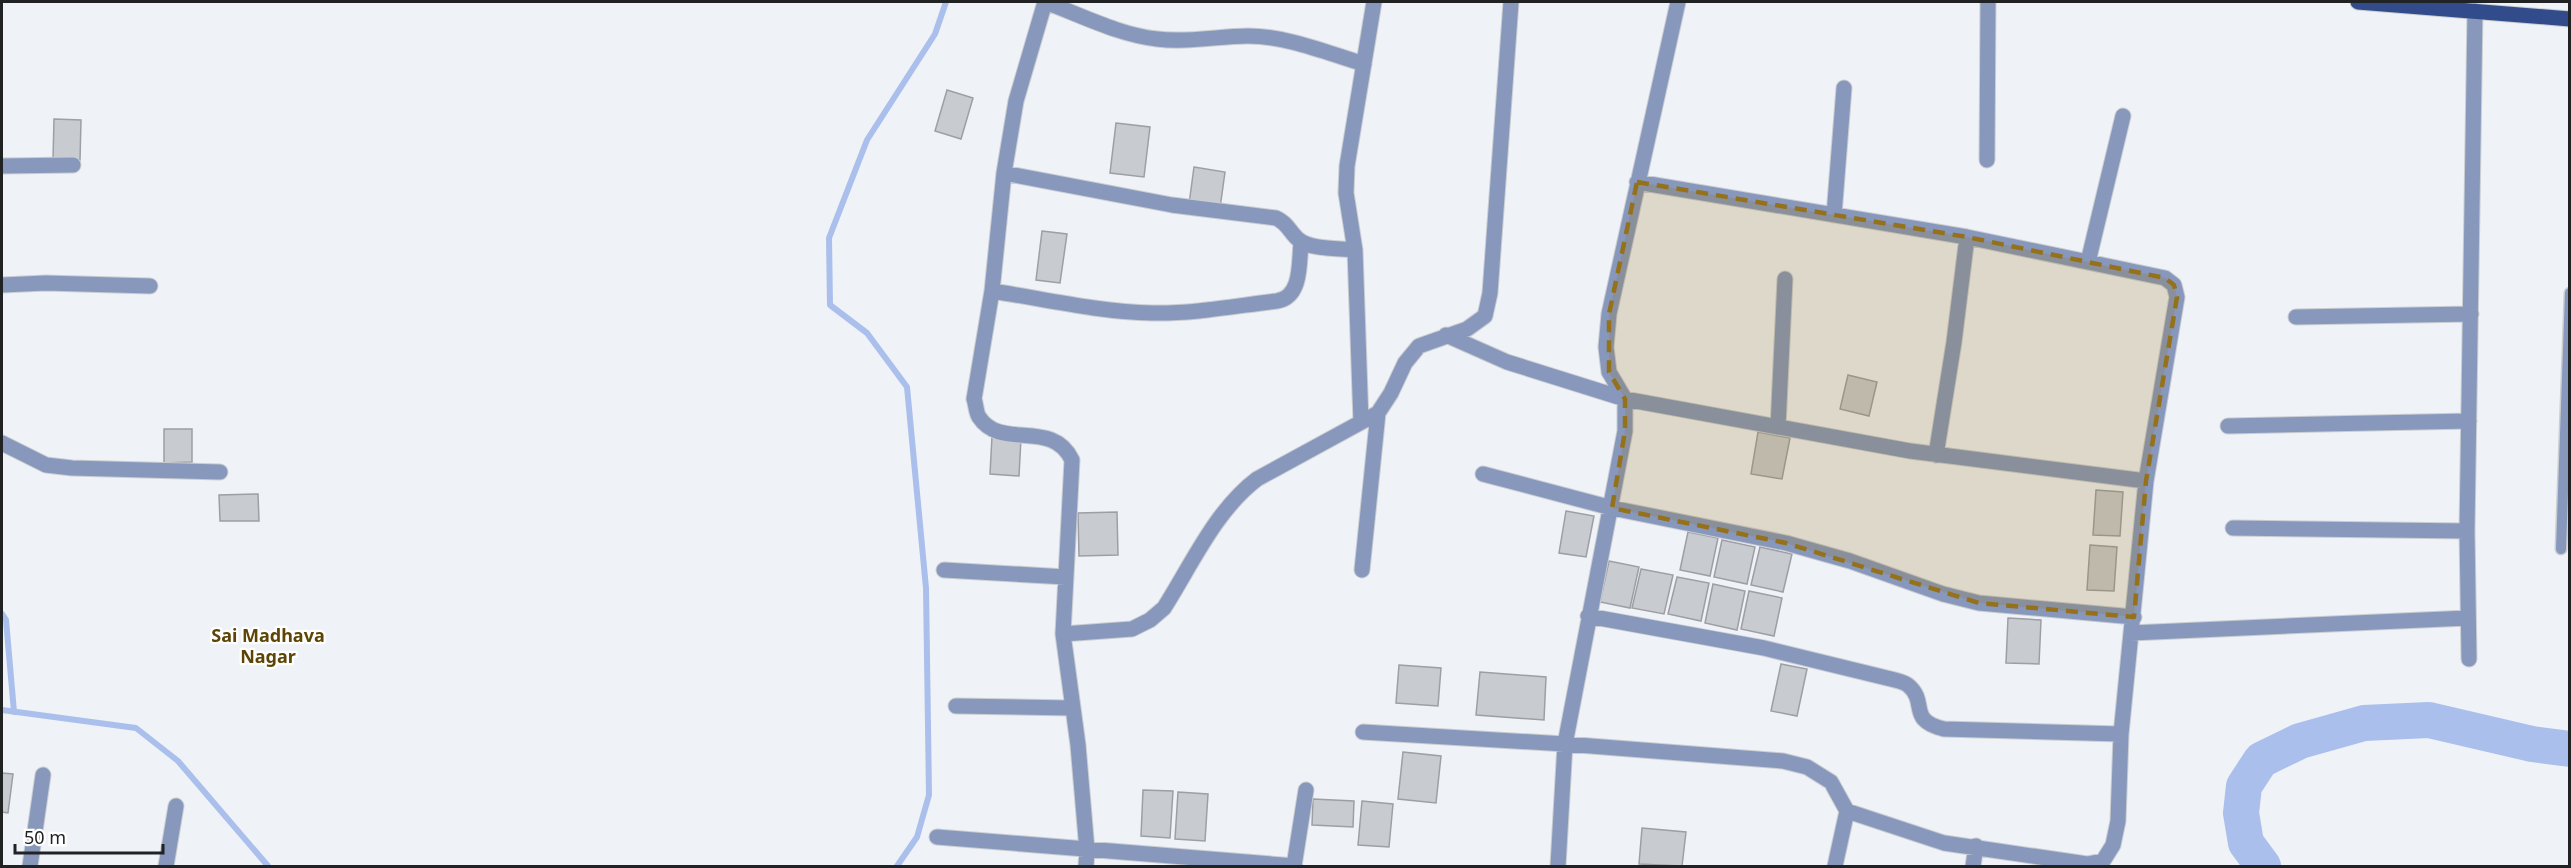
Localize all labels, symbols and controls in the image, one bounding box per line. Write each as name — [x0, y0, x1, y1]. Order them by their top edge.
district label: Sai Madhava Nagar — [211, 623, 325, 668]
scale bar — [15, 817, 164, 855]
text: 50 m — [24, 825, 66, 849]

